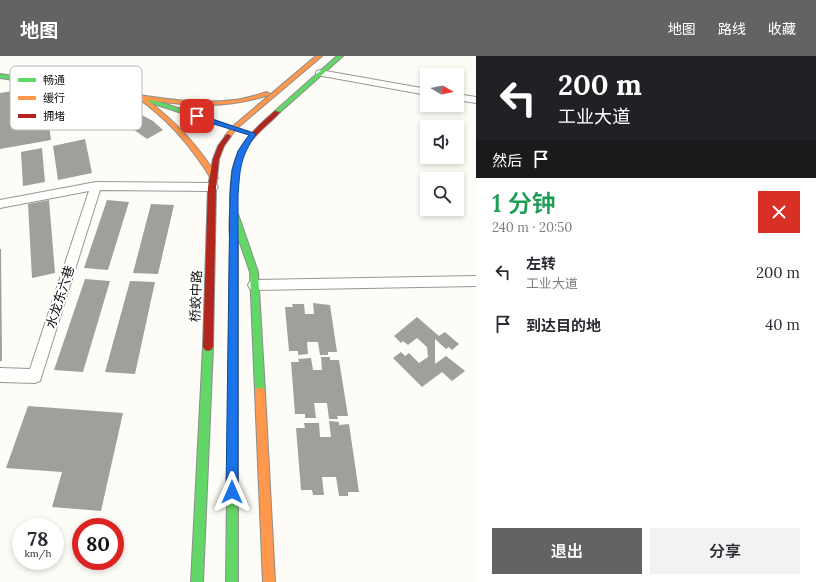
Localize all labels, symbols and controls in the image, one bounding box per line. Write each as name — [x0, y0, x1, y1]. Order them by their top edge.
text: 地图 — [20, 18, 58, 42]
text: 地图 — [668, 20, 696, 38]
text: 路线 — [718, 20, 746, 38]
text: 收藏 — [768, 20, 796, 38]
legend — [10, 66, 142, 130]
text: 200 m — [558, 67, 642, 103]
north arrow — [420, 68, 464, 112]
map controls — [420, 68, 464, 216]
icon: left — [492, 72, 544, 124]
text: 畅通 — [43, 73, 65, 87]
text: 缓行 — [43, 91, 65, 105]
pin — [180, 99, 214, 133]
icon: arrive — [186, 105, 208, 127]
text: 工业大道 — [558, 105, 630, 128]
text: 拥堵 — [43, 109, 65, 123]
button: sound — [420, 120, 464, 164]
icon: arrive — [530, 148, 552, 170]
text: 然后 — [492, 151, 522, 170]
button: search — [420, 172, 464, 216]
text: 1 分钟 — [492, 188, 556, 219]
button: close — [758, 191, 800, 233]
text: 240 m · 20:50 — [492, 219, 572, 236]
text: 左转 — [526, 254, 556, 273]
icon: left — [492, 261, 514, 283]
street label: 水龙东六巷 — [42, 263, 78, 331]
text: 200 m — [756, 263, 800, 282]
street label: 桥蛟中路 — [187, 270, 205, 322]
text: 工业大道 — [526, 275, 578, 292]
icon: arrive — [492, 313, 514, 335]
text: 40 m — [765, 315, 800, 334]
text: 到达目的地 — [526, 316, 601, 335]
position arrow — [211, 471, 253, 513]
speed limit sign: 80 — [72, 518, 124, 570]
text: 78 — [28, 526, 48, 551]
button: 退出 — [492, 528, 642, 574]
button: 分享 — [650, 528, 800, 574]
text: km/h — [24, 547, 52, 560]

